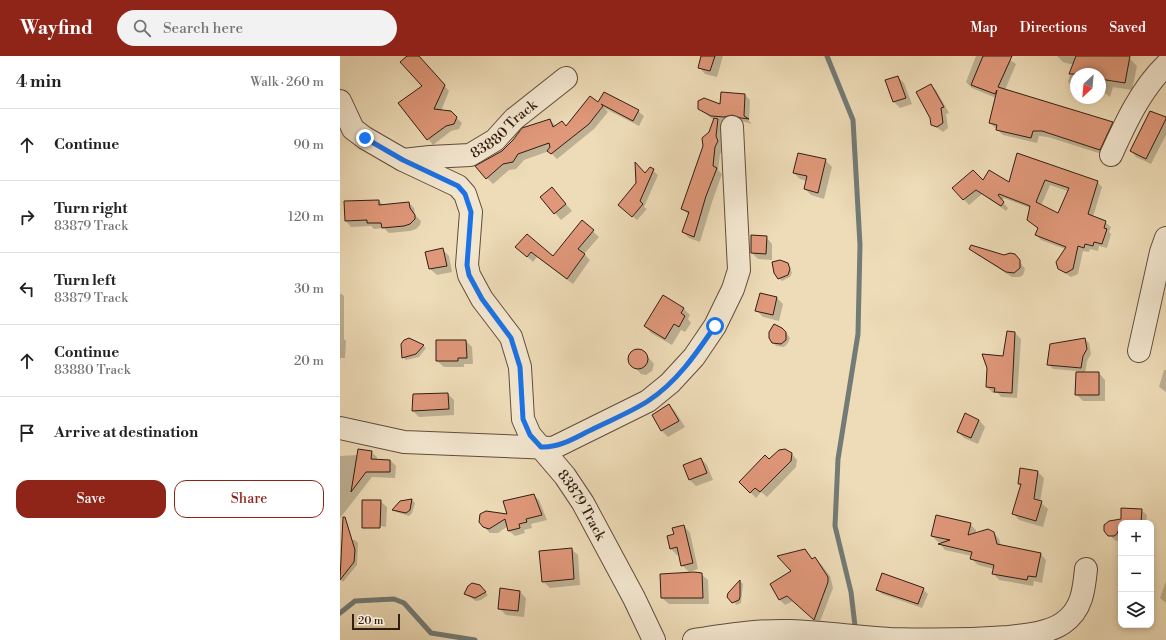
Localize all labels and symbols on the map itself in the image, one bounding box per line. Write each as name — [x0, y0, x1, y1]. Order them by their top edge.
north arrow — [1070, 68, 1106, 104]
street label: 83880 Track — [467, 96, 542, 163]
route end — [356, 129, 374, 147]
route start — [706, 317, 724, 335]
street label: 83879 Track — [553, 466, 610, 544]
scale bar — [352, 612, 400, 631]

